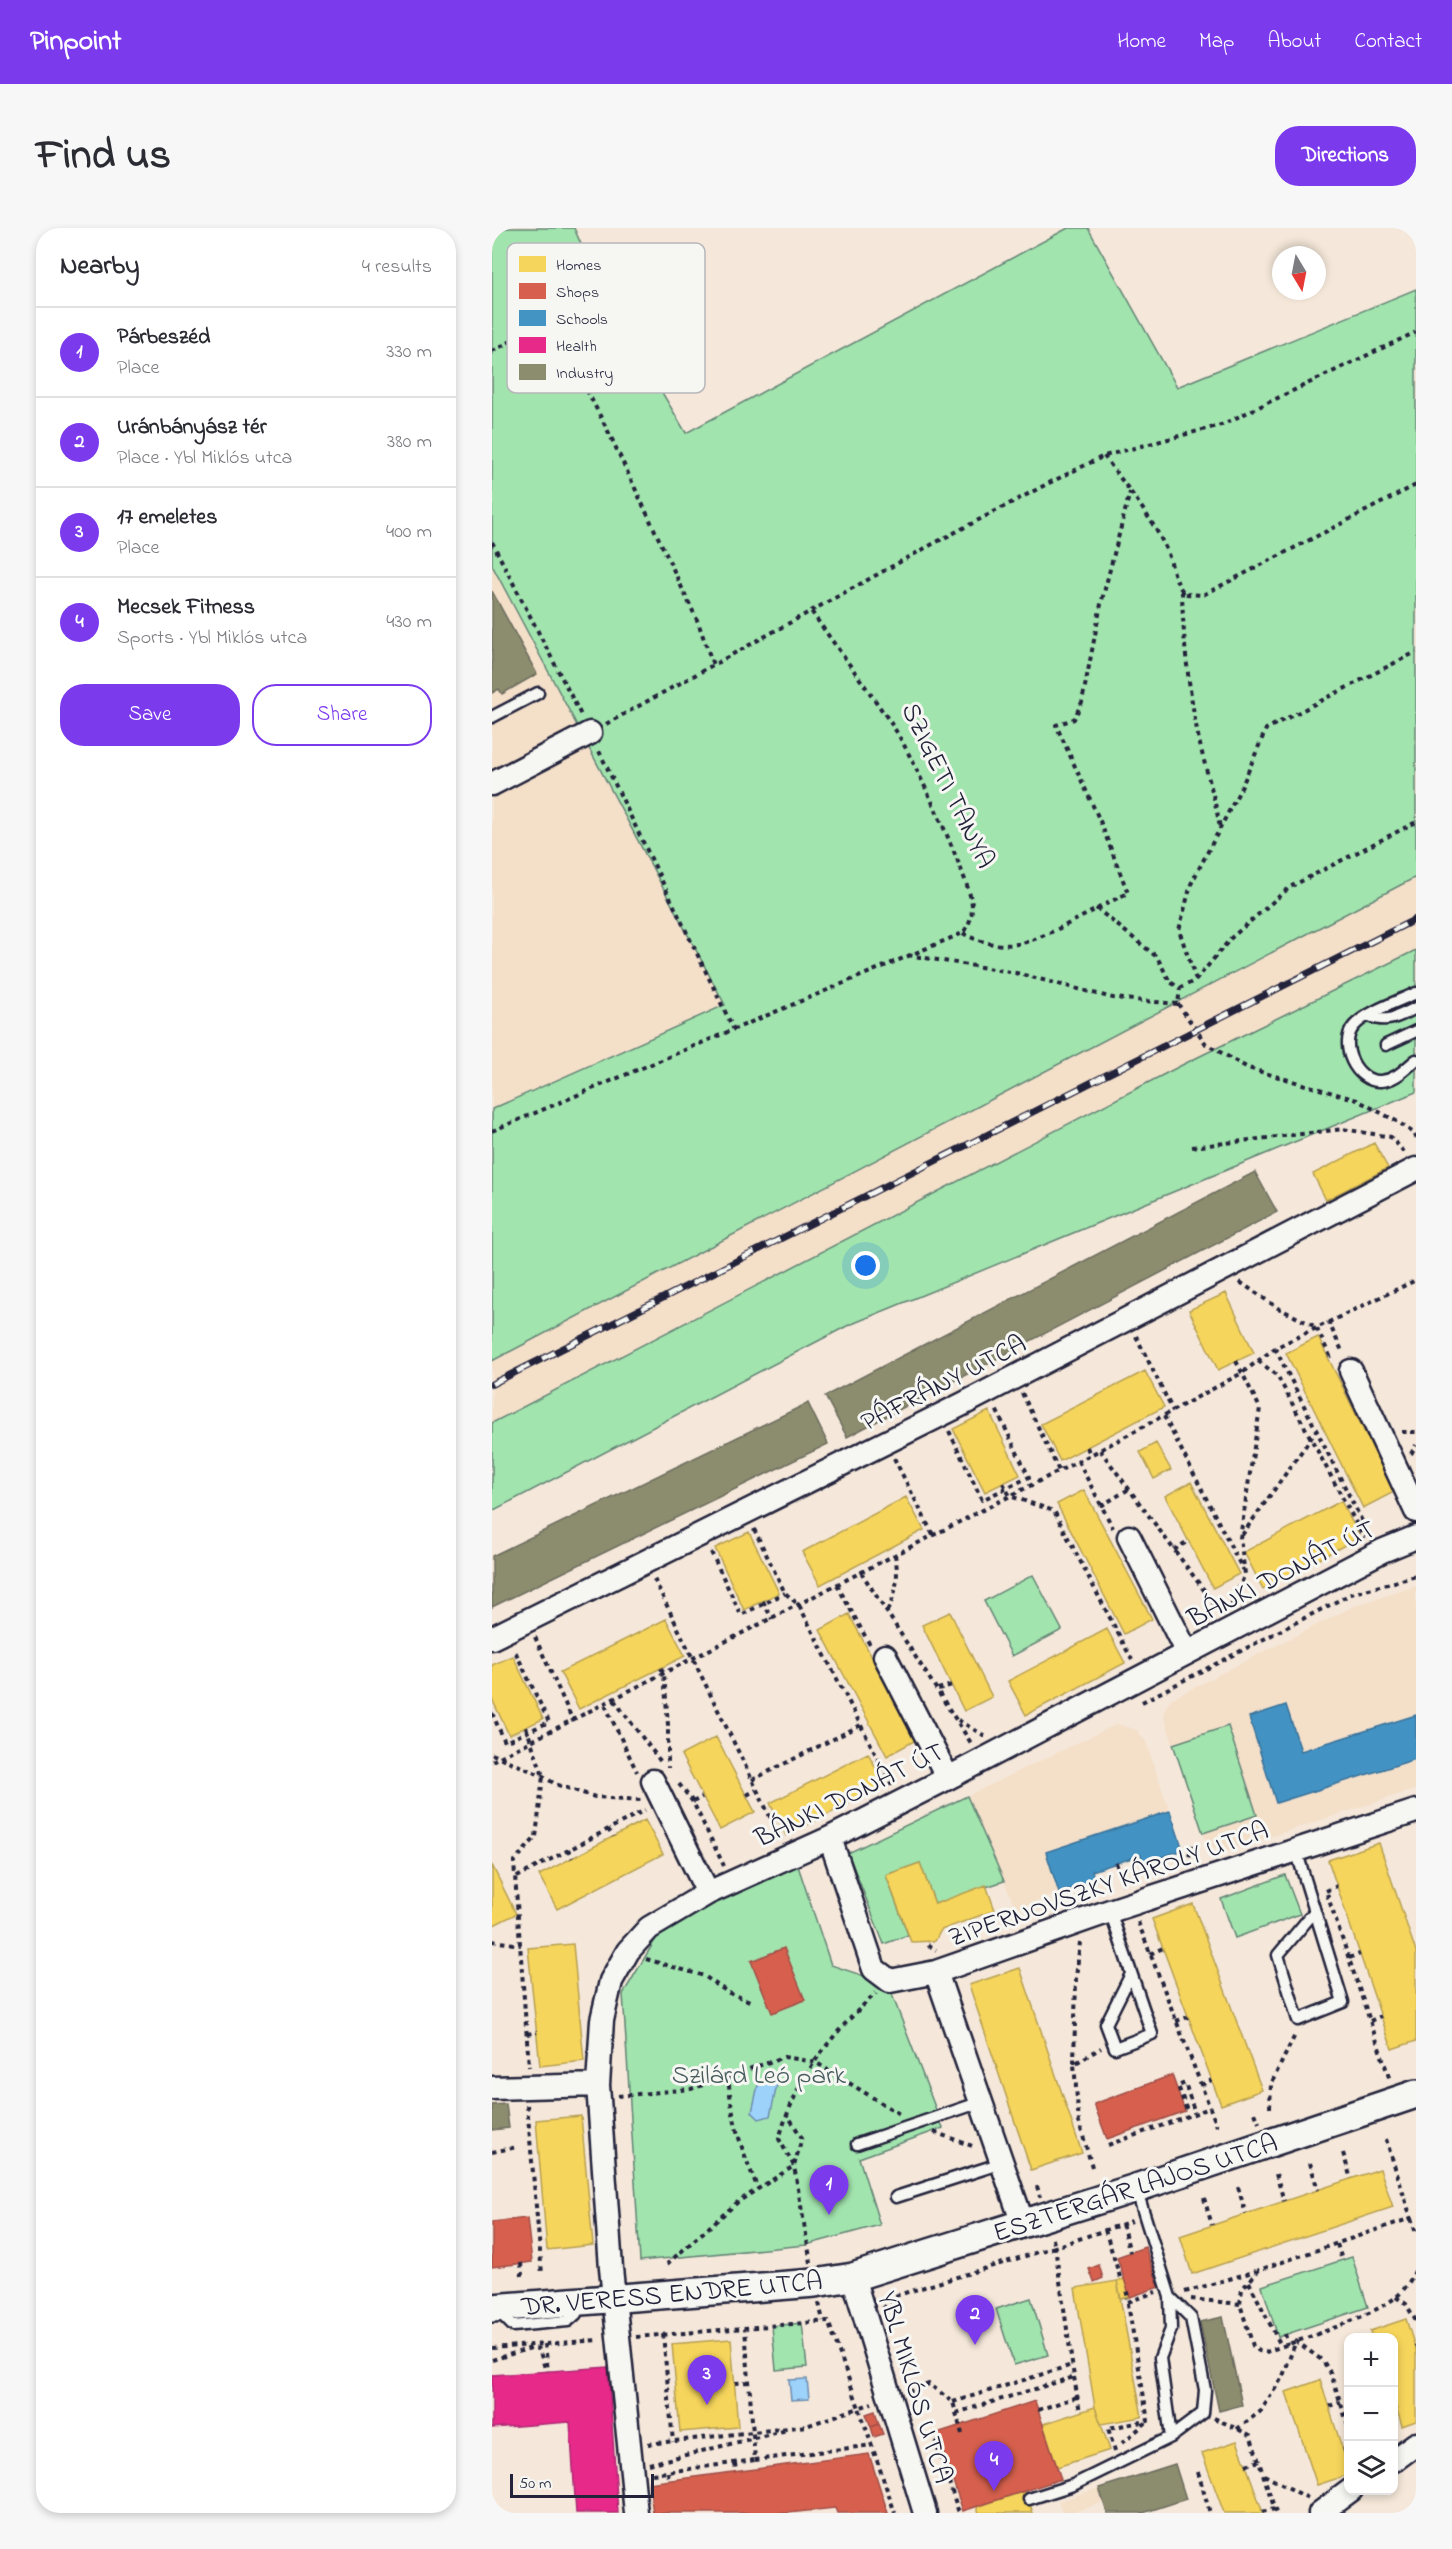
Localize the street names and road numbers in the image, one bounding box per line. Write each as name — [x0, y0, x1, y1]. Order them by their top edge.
street label: SZIGETI TANYA — [890, 697, 1004, 876]
street label: PÁFRÁNY UTCA — [855, 1326, 1034, 1443]
street label: BÁNKI DONÁT ÚT — [1180, 1511, 1383, 1640]
street label: BÁNKI DONÁT ÚT — [748, 1733, 951, 1859]
street label: ZIPERNOVSZKY KÁROLY UTCA — [943, 1812, 1274, 1959]
street label: ESZTERGÁR LAJOS UTCA — [989, 2125, 1283, 2254]
street label: DR. VERESS ENDRE UTCA — [519, 2263, 824, 2328]
street label: YBL MIKLÓS UTCA — [866, 2287, 961, 2489]

